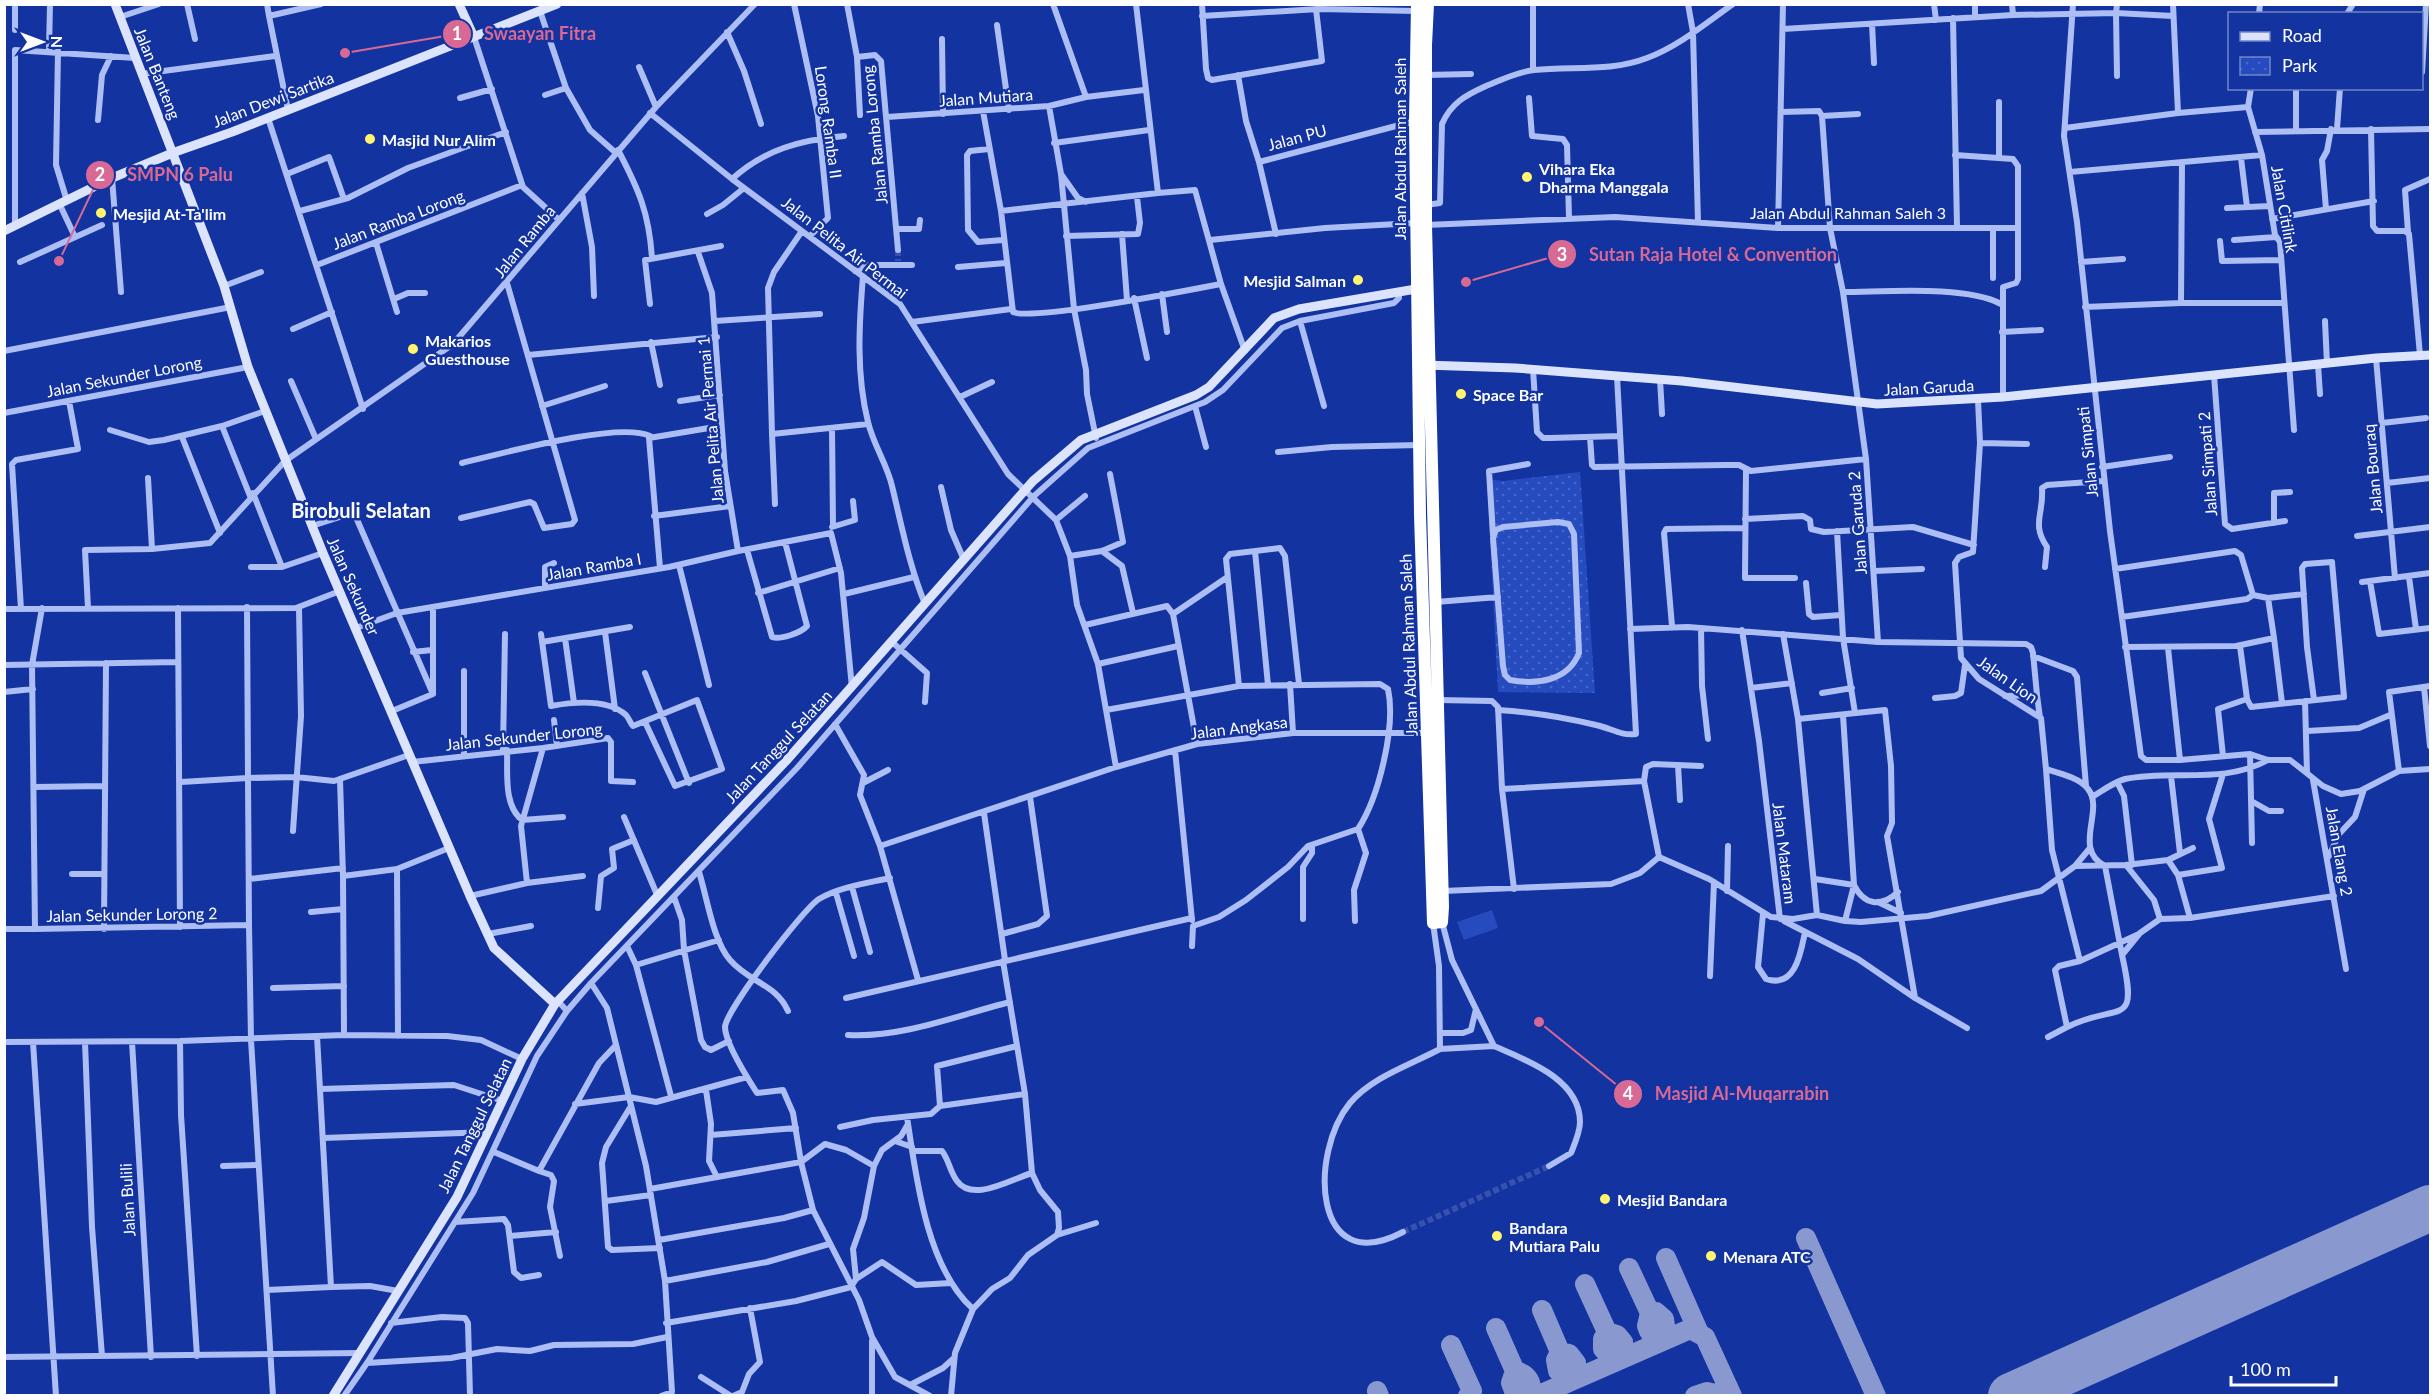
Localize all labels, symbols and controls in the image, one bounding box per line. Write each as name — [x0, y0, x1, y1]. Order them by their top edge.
north arrow — [12, 12, 72, 72]
legend — [2228, 12, 2423, 90]
callout: Swaayan Fitra — [442, 16, 608, 52]
text: 1 — [452, 22, 462, 44]
text: Swaayan Fitra — [484, 22, 596, 44]
street label: Jalan Banteng — [131, 24, 185, 122]
text: Road — [2282, 24, 2322, 46]
text: N — [48, 36, 67, 48]
text: Park — [2282, 54, 2318, 76]
street label: Jalan Abdul Rahman Saleh — [1390, 58, 1409, 240]
street label: Lorong Ramba II — [812, 64, 846, 180]
street label: Jalan Ramba Lorong — [857, 65, 891, 205]
street label: Jalan Dewi Sartika — [210, 67, 336, 131]
street label: Jalan Mutiara — [938, 84, 1034, 110]
street label: Jalan PU — [1265, 120, 1329, 154]
place label: Masjid Nur Alim — [382, 130, 496, 149]
marker: Masjid Nur Alim — [363, 132, 377, 146]
callout: SMPN 6 Palu — [85, 157, 245, 193]
place label: Vihara Eka Dharma Manggala — [1538, 159, 1669, 196]
text: 2 — [95, 163, 105, 185]
text: SMPN 6 Palu — [127, 163, 233, 185]
street label: Jalan Citilink — [2268, 164, 2302, 255]
marker: Vihara Eka Dharma Manggala — [1520, 170, 1534, 184]
street label: Jalan Ramba Lorong — [329, 185, 467, 253]
street label: Jalan Pelita Air Permai — [778, 192, 912, 302]
street label: Jalan Ramba — [489, 201, 559, 281]
street label: Jalan Abdul Rahman Saleh 3 — [1750, 203, 1946, 222]
place label: Mesjid At-Ta'lim — [113, 204, 226, 223]
marker: Mesjid At-Ta'lim — [94, 206, 108, 220]
callout: Sutan Raja Hotel & Convention — [1547, 236, 1849, 272]
text: 3 — [1557, 243, 1567, 265]
text: Sutan Raja Hotel & Convention — [1589, 243, 1837, 265]
place label: Mesjid Salman — [1243, 271, 1346, 290]
marker: Mesjid Salman — [1351, 273, 1365, 287]
place label: Makarios Guesthouse — [425, 331, 510, 368]
street label: Jalan Pelita Air Permai 1 — [693, 336, 727, 504]
marker: Makarios Guesthouse — [406, 342, 420, 356]
street label: Jalan Sekunder Lorong — [45, 352, 203, 400]
street label: Jalan Garuda — [1883, 375, 1975, 399]
place label: Space Bar — [1473, 385, 1543, 404]
marker: Space Bar — [1454, 387, 1468, 401]
street label: Jalan Simpati — [2073, 406, 2101, 498]
street label: Jalan Simpati 2 — [2194, 411, 2220, 517]
street label: Jalan Bouraq — [2359, 423, 2385, 515]
street label: Jalan Garuda 2 — [1844, 471, 1870, 575]
district label: Birobuli Selatan — [291, 498, 431, 522]
street label: Jalan Sekunder — [324, 534, 384, 638]
street label: Jalan Ramba I — [545, 548, 643, 584]
street label: Jalan Abdul Rahman Saleh — [1395, 553, 1421, 737]
street label: Jalan Lion — [1974, 651, 2042, 707]
street label: Jalan Tanggul Selatan — [721, 685, 835, 807]
street label: Jalan Angkasa — [1189, 712, 1289, 742]
street label: Jalan Sekunder Lorong — [445, 718, 603, 754]
street label: Jalan Mataram — [1769, 801, 1801, 905]
street label: Jalan Elang 2 — [2323, 805, 2357, 897]
street label: Jalan Sekunder Lorong 2 — [46, 903, 218, 925]
street label: Jalan Tanggul Selatan — [433, 1054, 515, 1196]
callout: Masjid Al-Muqarrabin — [1613, 1076, 1842, 1112]
text: 4 — [1623, 1082, 1633, 1104]
text: Masjid Al-Muqarrabin — [1655, 1082, 1829, 1104]
street label: Jalan Bulili — [116, 1163, 138, 1237]
place label: Mesjid Bandara — [1617, 1190, 1727, 1209]
marker: Mesjid Bandara — [1598, 1192, 1612, 1206]
place label: Bandara Mutiara Palu — [1509, 1218, 1600, 1255]
marker: Bandara Mutiara Palu — [1490, 1229, 1504, 1243]
place label: Menara ATC — [1723, 1247, 1811, 1266]
marker: Menara ATC — [1704, 1249, 1718, 1263]
scale bar — [2231, 1349, 2336, 1387]
text: 100 m — [2240, 1358, 2291, 1380]

